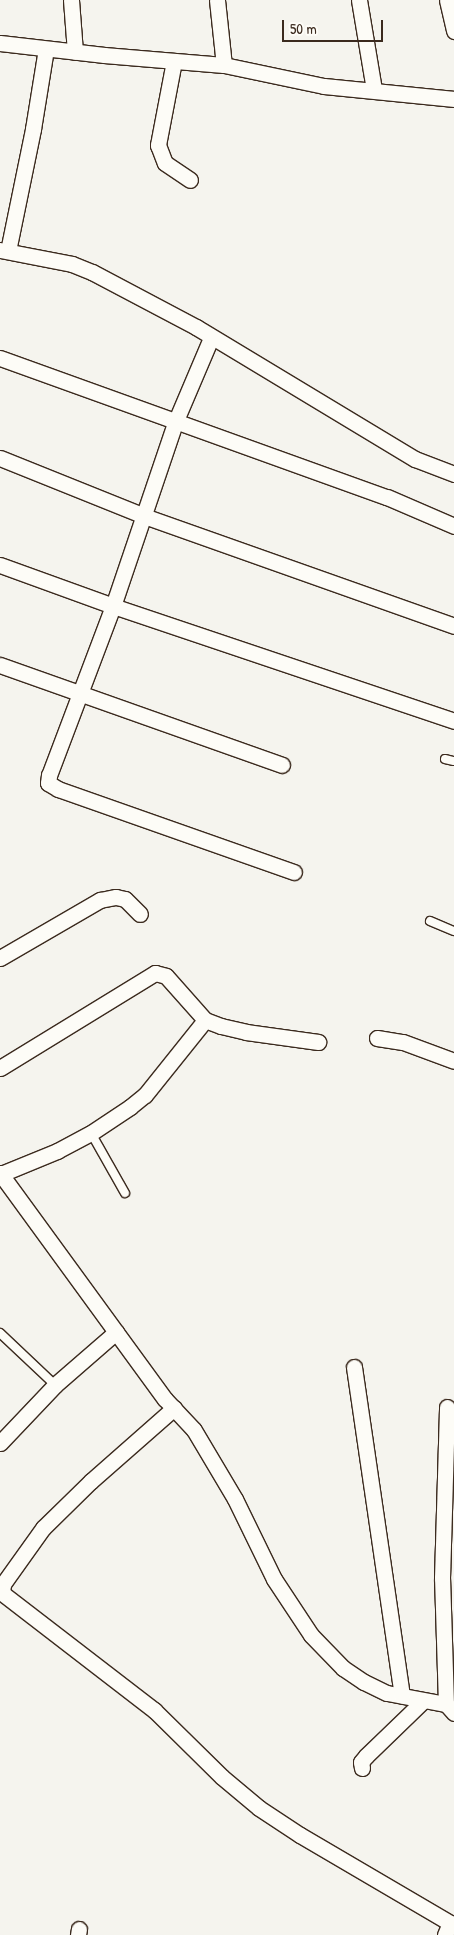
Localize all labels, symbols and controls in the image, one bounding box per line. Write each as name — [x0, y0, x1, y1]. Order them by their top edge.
scale bar — [284, 10, 385, 42]
text: 50 m — [290, 18, 317, 39]

